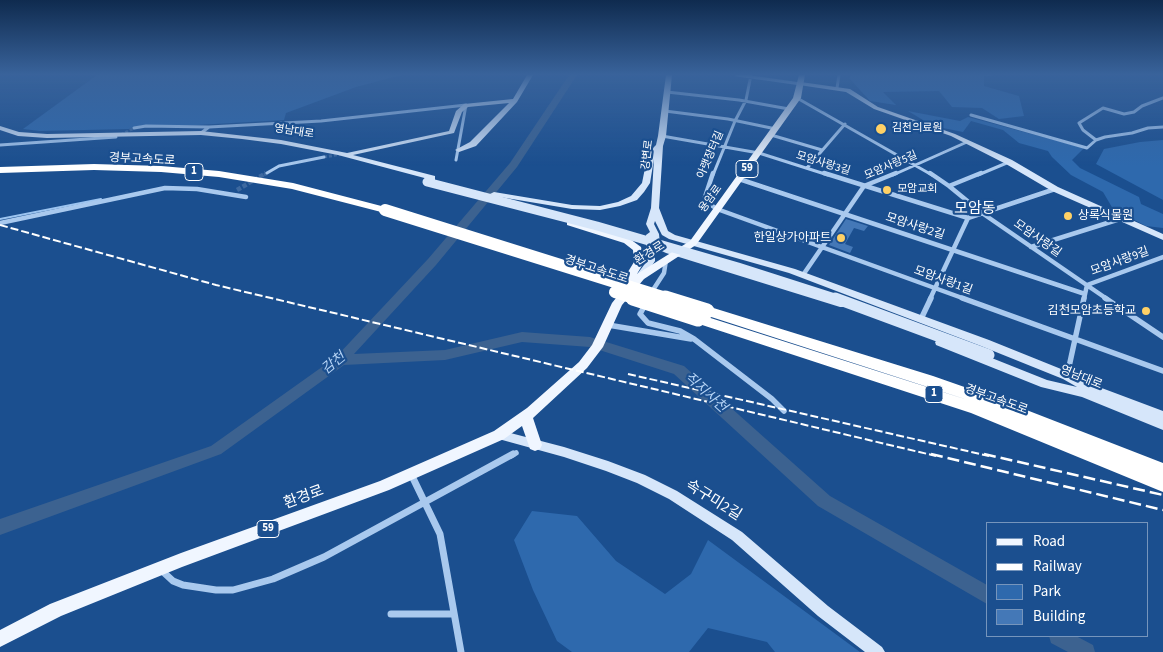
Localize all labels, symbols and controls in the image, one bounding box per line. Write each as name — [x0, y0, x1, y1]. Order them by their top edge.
street label: 영남대로 — [273, 122, 315, 142]
marker: 김천의료원 — [874, 122, 888, 136]
place label: 김천의료원 — [892, 122, 943, 136]
street label: 아랫장터길 — [695, 129, 727, 181]
street label: 강변로 — [640, 139, 656, 171]
street label: 모암사랑3길 — [794, 149, 852, 179]
street label: 모암사랑5길 — [863, 149, 919, 183]
street label: 경부고속도로 — [109, 151, 175, 169]
road number: 59 — [736, 160, 758, 178]
road number: 1 — [185, 163, 203, 180]
street label: 용암로 — [697, 183, 725, 215]
place label: 모암교회 — [897, 183, 937, 197]
marker: 모암교회 — [881, 184, 893, 196]
district label: 모암동 — [954, 201, 996, 219]
place label: 상록식물원 — [1078, 209, 1133, 223]
marker: 상록식물원 — [1062, 210, 1074, 222]
street label: 모암사랑2길 — [884, 211, 946, 243]
street label: 모암사랑길 — [1010, 217, 1064, 261]
place label: 한일상가아파트 — [754, 231, 831, 245]
marker: 한일상가아파트 — [835, 232, 847, 244]
street label: 환경로 — [632, 239, 668, 269]
street label: 모암사랑9길 — [1089, 245, 1151, 279]
street label: 경부고속도로 — [562, 253, 630, 287]
street label: 모암사랑1길 — [912, 264, 974, 298]
place label: 김천모암초등학교 — [1048, 304, 1136, 318]
marker: 김천모암초등학교 — [1140, 305, 1152, 317]
water label: 감천 — [319, 349, 349, 379]
street label: 영남대로 — [1058, 363, 1104, 393]
water label: 직지사천 — [680, 370, 730, 416]
street label: 경부고속도로 — [962, 382, 1030, 418]
road number: 1 — [925, 386, 943, 402]
street label: 속구미2길 — [682, 477, 744, 525]
street label: 환경로 — [281, 482, 327, 514]
road number: 59 — [257, 520, 279, 538]
legend — [986, 522, 1148, 637]
text: Road — [1033, 531, 1065, 552]
text: Railway — [1033, 556, 1082, 577]
text: Park — [1033, 581, 1061, 602]
text: Building — [1033, 606, 1085, 627]

